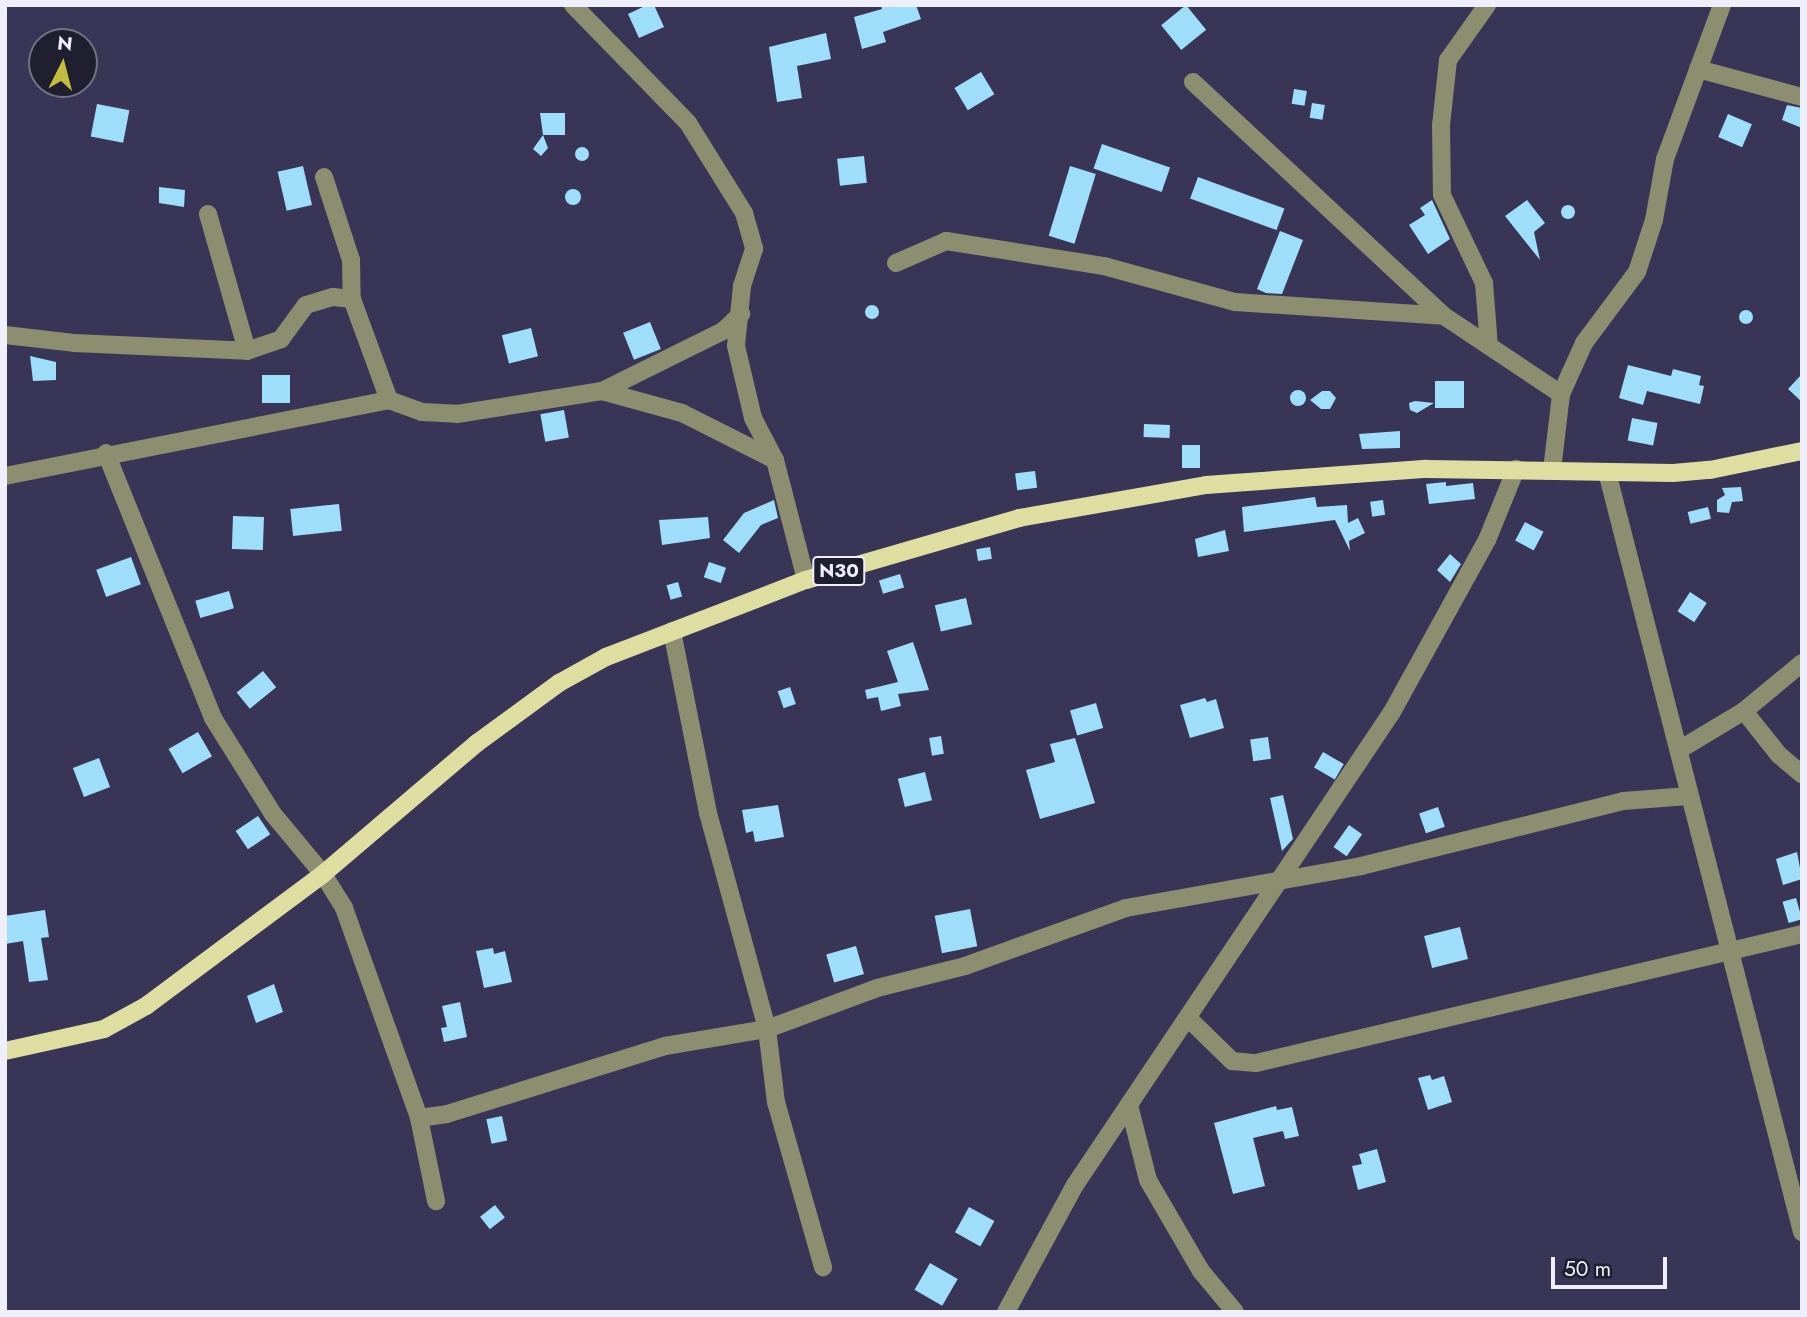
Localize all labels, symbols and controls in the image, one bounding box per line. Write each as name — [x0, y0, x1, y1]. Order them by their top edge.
north arrow — [28, 28, 98, 98]
text: N — [56, 29, 74, 58]
road number: N30 — [811, 556, 867, 586]
scale bar — [1555, 1244, 1671, 1288]
text: 50 m — [1564, 1254, 1611, 1284]

